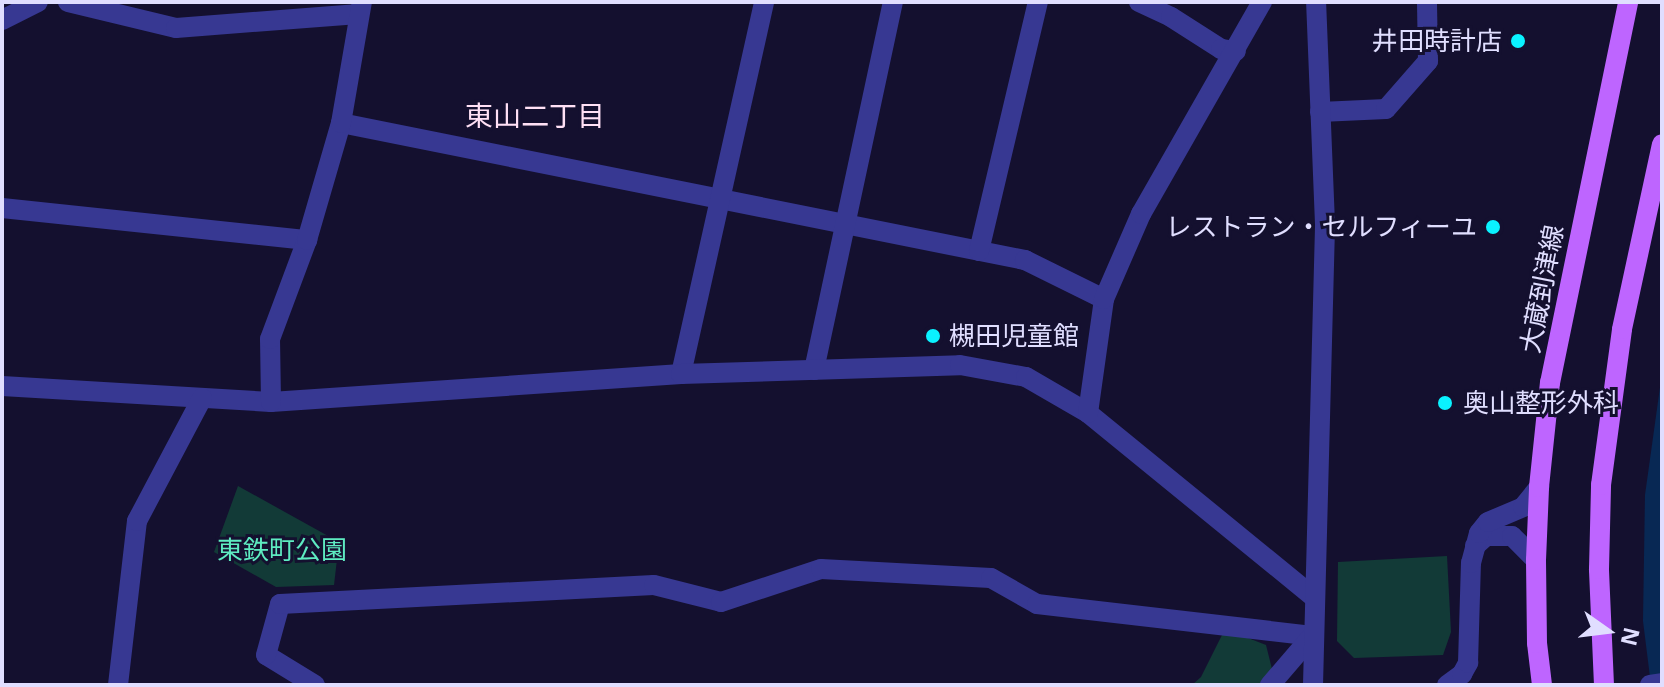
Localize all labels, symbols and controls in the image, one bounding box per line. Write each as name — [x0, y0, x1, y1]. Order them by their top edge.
place label: 井田時計店 — [1372, 25, 1502, 57]
marker: 井田時計店 — [1509, 32, 1527, 50]
district label: 東山二丁目 — [465, 98, 605, 132]
place label: レストラン・セルフィーユ — [1165, 211, 1477, 243]
marker: レストラン・セルフィーユ — [1484, 218, 1502, 236]
street label: 大蔵到津線 — [1514, 222, 1570, 356]
place label: 槻田児童館 — [949, 320, 1079, 352]
marker: 槻田児童館 — [924, 327, 942, 345]
place label: 奥山整形外科 — [1463, 387, 1619, 419]
marker: 奥山整形外科 — [1434, 392, 1456, 414]
park label: 東鉄町公園 — [217, 534, 347, 566]
north arrow — [1568, 591, 1648, 671]
text: N — [1615, 624, 1648, 649]

